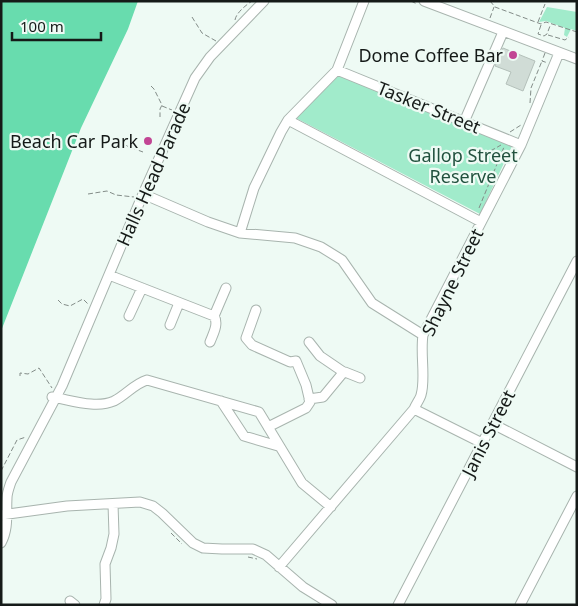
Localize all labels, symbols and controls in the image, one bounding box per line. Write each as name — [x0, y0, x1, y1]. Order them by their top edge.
scale bar — [12, 10, 101, 42]
text: 100 m — [20, 16, 64, 36]
place label: Dome Coffee Bar — [358, 43, 504, 67]
marker: Dome Coffee Bar — [507, 49, 519, 61]
street label: Tasker Street — [374, 75, 485, 139]
street label: Halls Head Parade — [111, 98, 195, 250]
place label: Beach Car Park — [10, 129, 138, 153]
marker: Beach Car Park — [142, 135, 154, 147]
park label: Gallop Street Reserve — [408, 143, 518, 188]
street label: Shayne Street — [416, 224, 489, 340]
street label: Janis Street — [455, 385, 520, 482]

